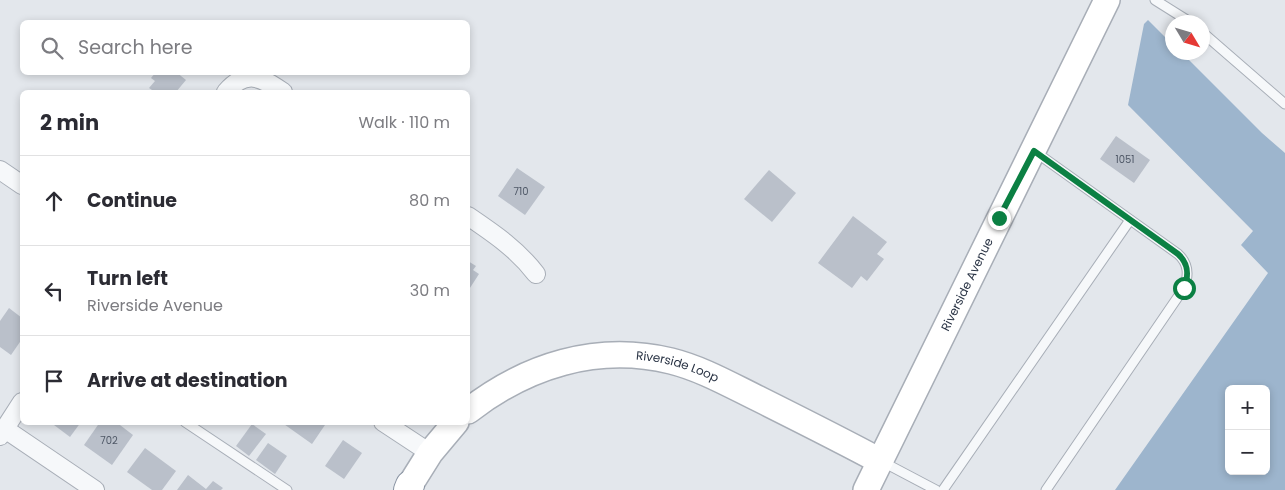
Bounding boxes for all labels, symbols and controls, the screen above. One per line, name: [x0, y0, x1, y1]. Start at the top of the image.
north arrow: [1165, 15, 1210, 60]
search box: [20, 20, 470, 75]
icon: search: [38, 34, 66, 62]
text: Search here: [78, 34, 192, 61]
text: 2 min: [40, 108, 99, 137]
text: Walk · 110 m: [358, 111, 450, 134]
house number: 1051: [1116, 152, 1134, 167]
house number: 710: [514, 184, 528, 199]
icon: ahead: [40, 187, 68, 215]
text: Continue: [87, 187, 177, 214]
text: 80 m: [409, 189, 450, 212]
route end: [988, 207, 1011, 230]
street label: Riverside Avenue: [936, 235, 997, 334]
text: Turn left: [87, 265, 168, 292]
icon: left: [40, 277, 68, 305]
route start: [1173, 277, 1196, 300]
text: 30 m: [410, 279, 450, 302]
text: Riverside Avenue: [87, 294, 223, 317]
street label: Riverside Loop: [635, 346, 722, 386]
icon: arrive: [40, 367, 68, 395]
text: Arrive at destination: [87, 367, 288, 394]
map controls: [1225, 385, 1270, 475]
button: +: [1225, 385, 1270, 430]
button: −: [1225, 430, 1270, 475]
house number: 702: [100, 433, 118, 448]

